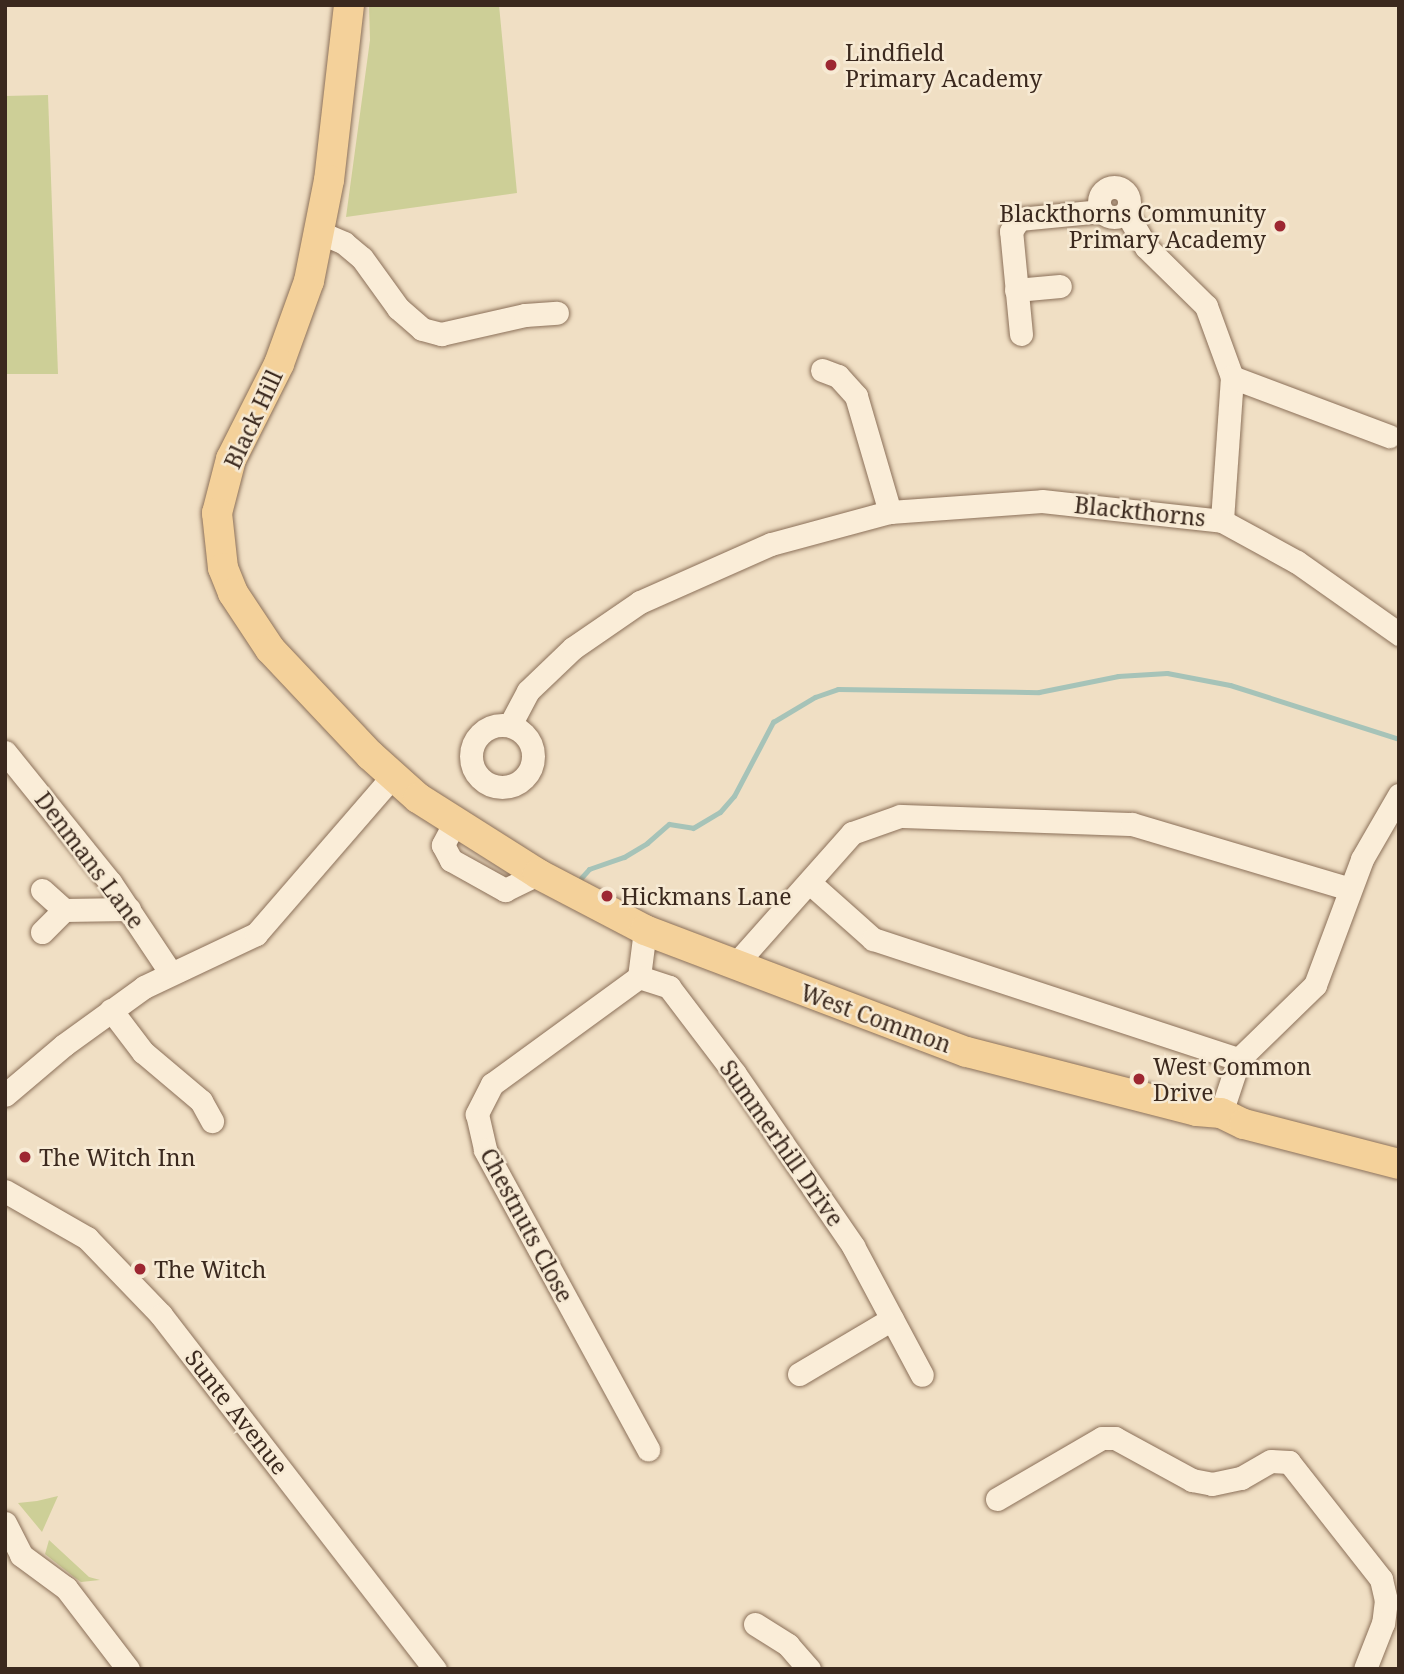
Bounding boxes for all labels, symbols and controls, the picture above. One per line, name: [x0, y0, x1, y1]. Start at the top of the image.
place label: Lindfield Primary Academy: [845, 38, 1042, 92]
marker: Lindfield Primary Academy: [823, 57, 839, 73]
place label: Blackthorns Community Primary Academy: [999, 199, 1266, 253]
marker: Blackthorns Community Primary Academy: [1272, 218, 1288, 234]
street label: Black Hill: [218, 365, 288, 473]
street label: Blackthorns: [1073, 490, 1207, 532]
street label: Denmans Lane: [30, 786, 150, 934]
place label: Hickmans Lane: [621, 882, 792, 910]
marker: Hickmans Lane: [599, 888, 615, 904]
street label: West Common: [797, 978, 955, 1058]
place label: West Common Drive: [1153, 1052, 1311, 1106]
street label: Summerhill Drive: [714, 1055, 850, 1231]
marker: West Common Drive: [1131, 1071, 1147, 1087]
place label: The Witch Inn: [39, 1143, 196, 1171]
street label: Chestnuts Close: [475, 1143, 579, 1307]
marker: The Witch Inn: [17, 1149, 33, 1165]
place label: The Witch: [154, 1255, 266, 1283]
marker: The Witch: [132, 1261, 148, 1277]
street label: Sunte Avenue: [180, 1344, 294, 1480]

